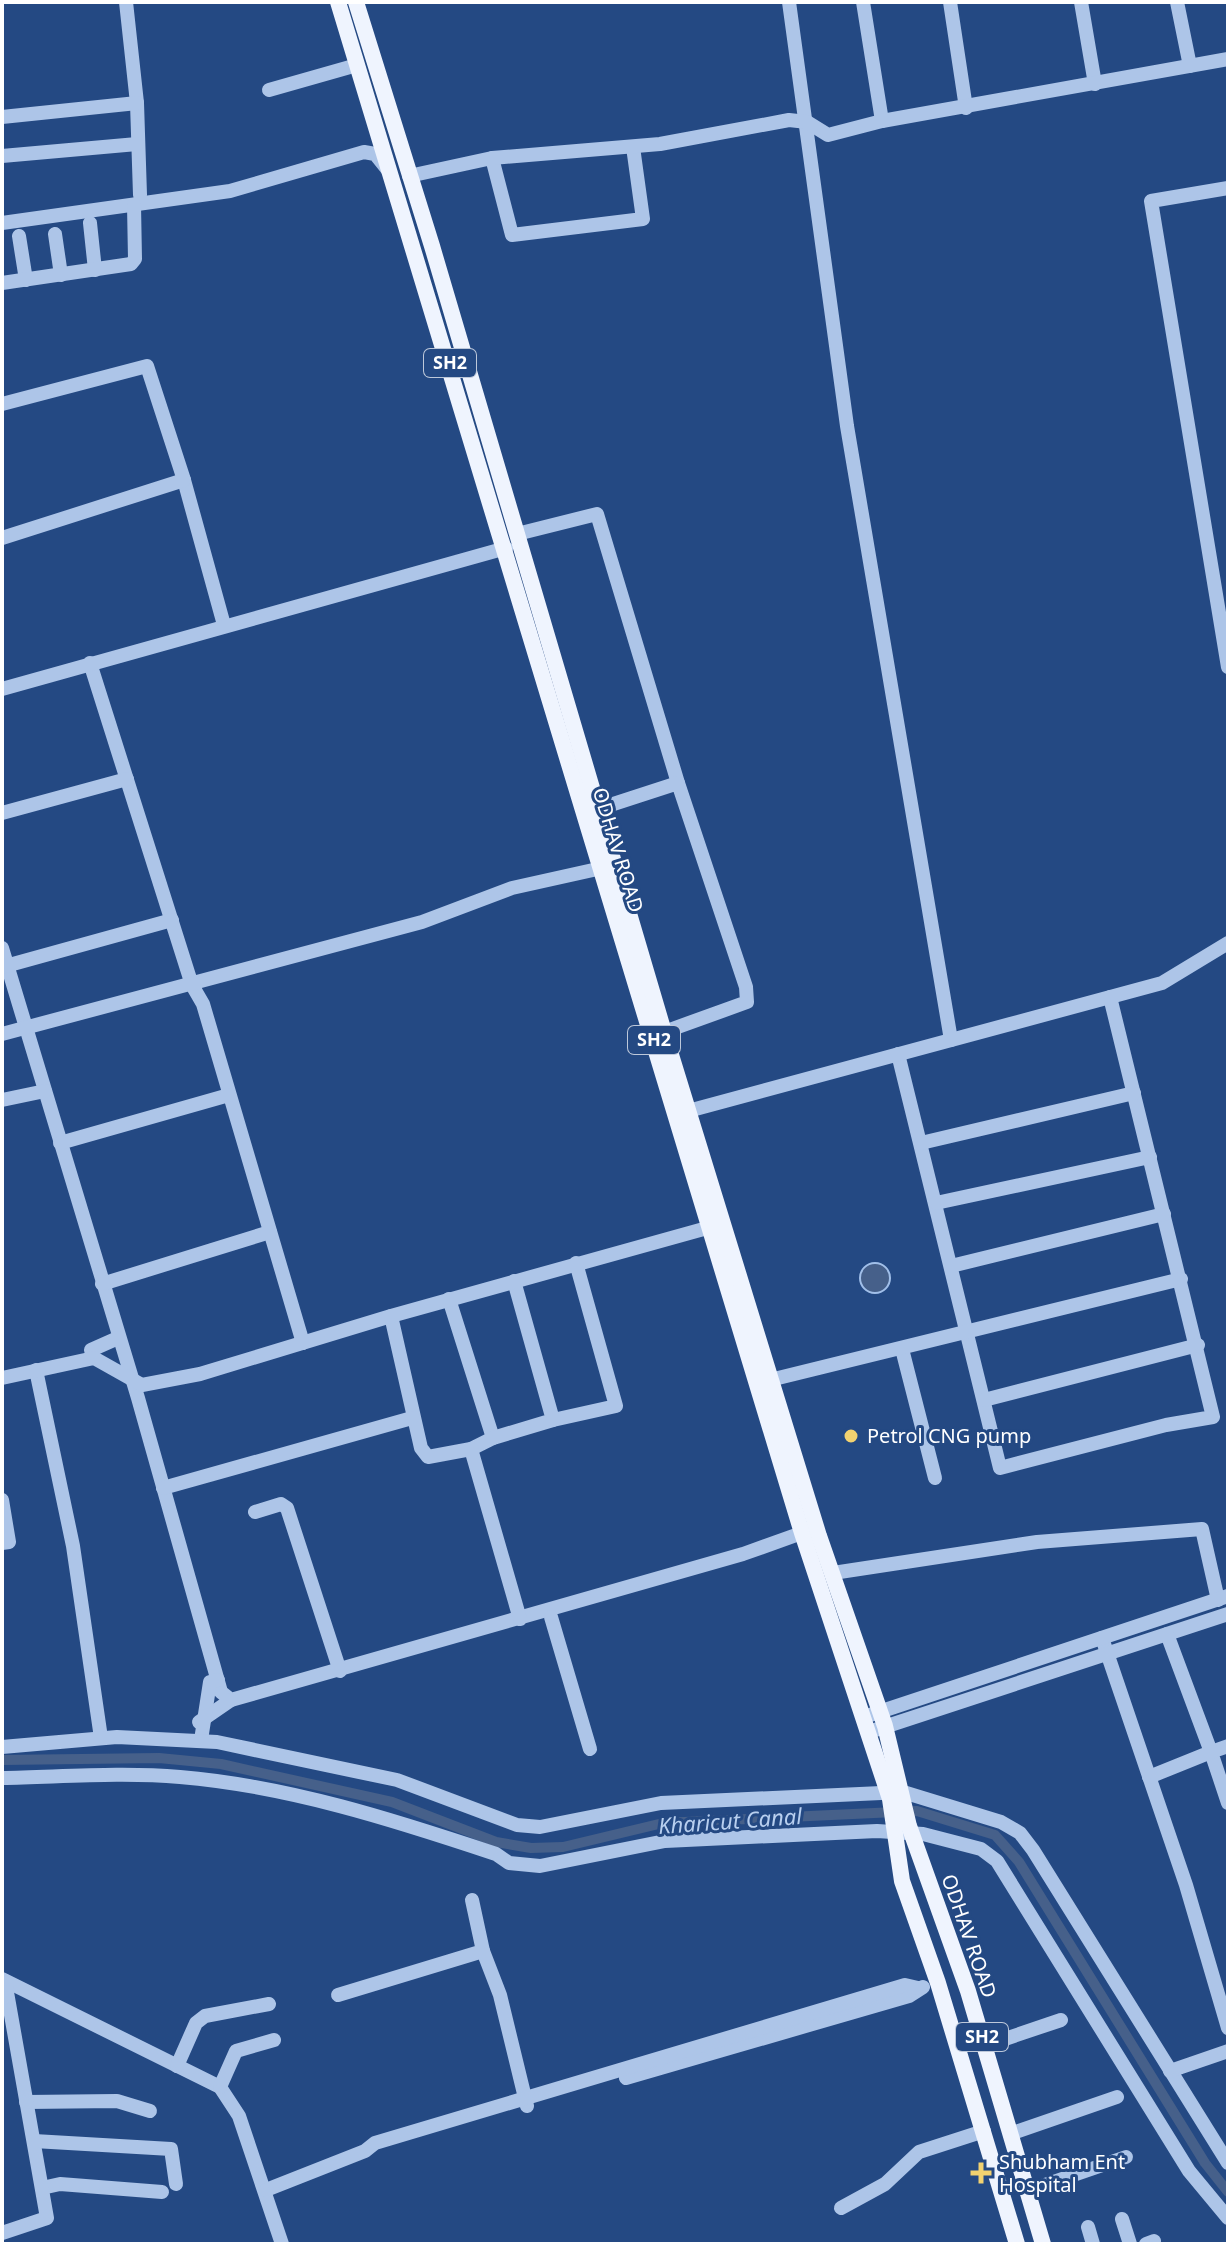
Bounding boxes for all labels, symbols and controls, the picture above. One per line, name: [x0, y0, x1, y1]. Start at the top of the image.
road number: SH2: [424, 349, 476, 377]
street label: ODHAV ROAD: [587, 784, 650, 916]
road number: SH2: [628, 1026, 680, 1054]
place label: Petrol CNG pump: [867, 1422, 1031, 1449]
marker: Petrol CNG pump: [842, 1427, 860, 1445]
water label: Kharicut Canal: [657, 1800, 804, 1840]
street label: ODHAV ROAD: [936, 1870, 1003, 2001]
road number: SH2: [956, 2023, 1008, 2051]
place label: Shubham Ent Hospital: [999, 2148, 1125, 2198]
marker: Shubham Ent Hospital: [970, 2162, 992, 2184]

